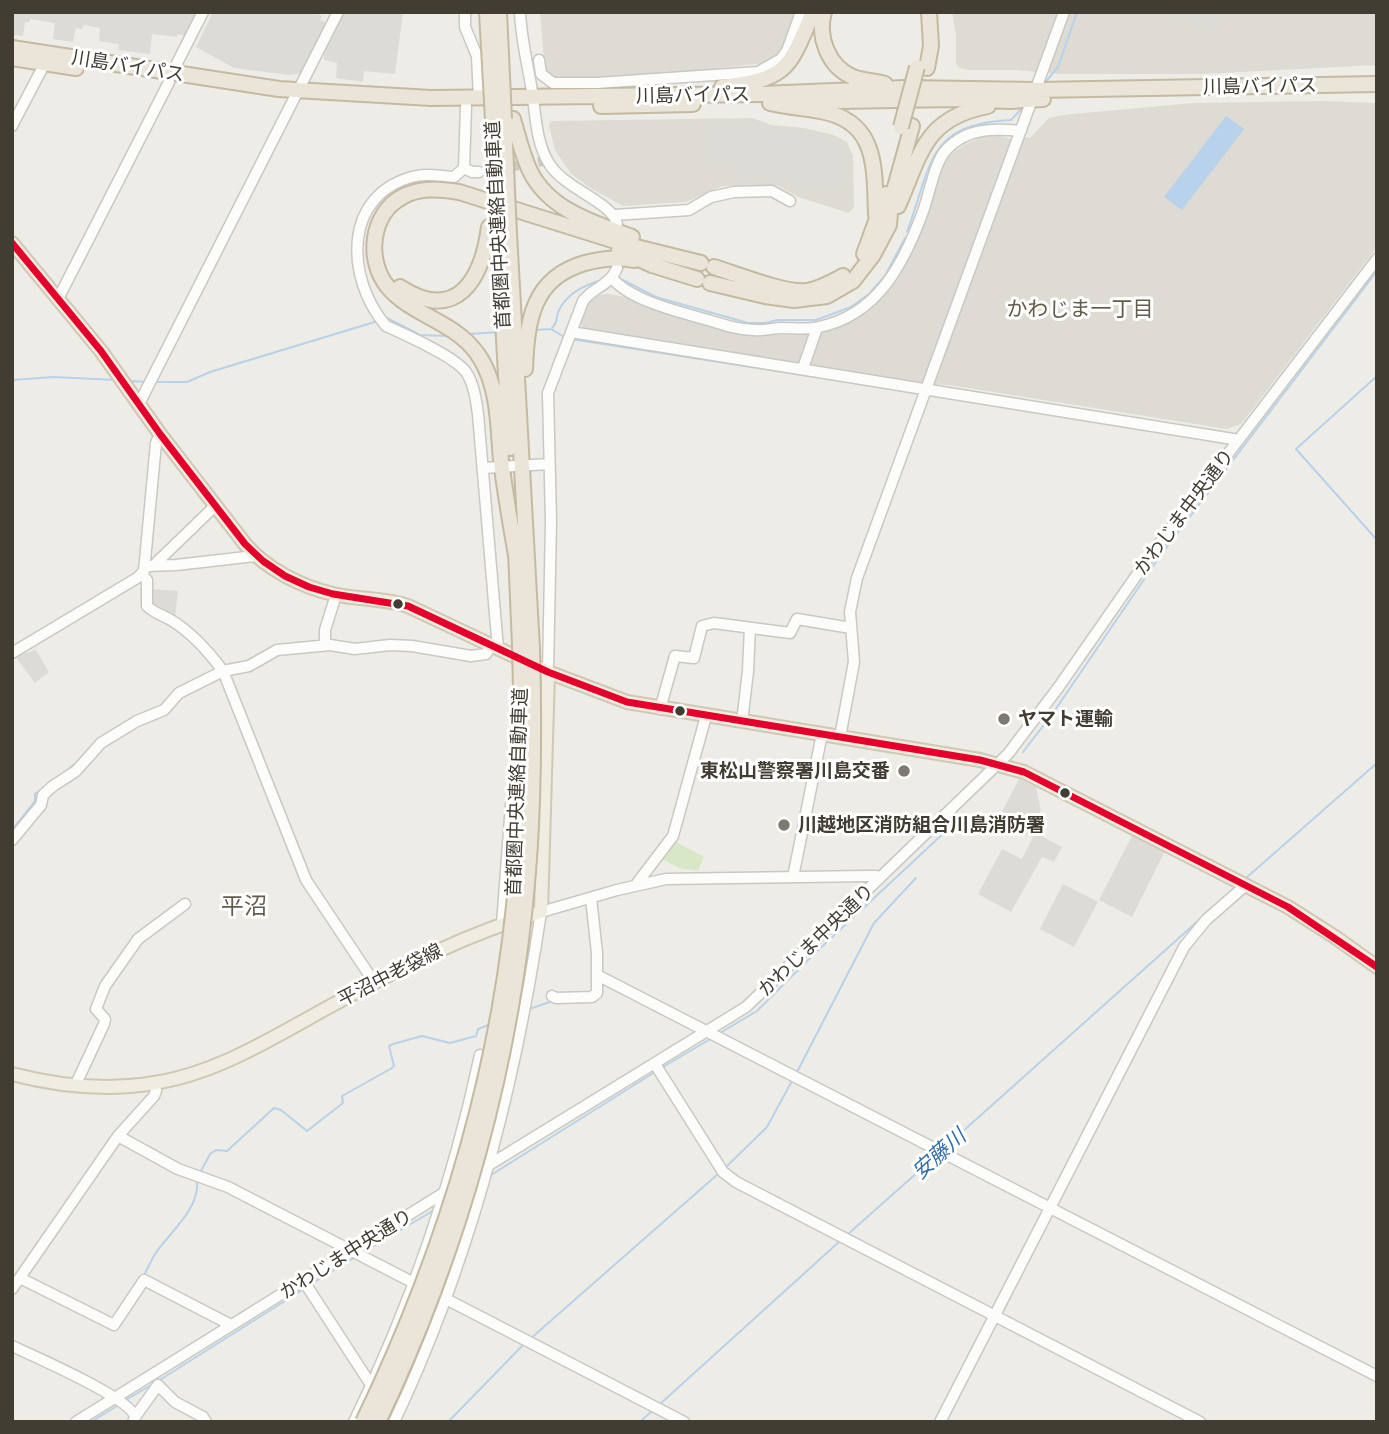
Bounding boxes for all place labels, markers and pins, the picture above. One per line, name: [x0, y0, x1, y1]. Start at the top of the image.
unlabelled marker: [391, 597, 405, 611]
unlabelled marker: [673, 704, 687, 718]
place label: ヤマト運輸: [1018, 708, 1113, 730]
marker: ヤマト運輸: [996, 711, 1012, 727]
place label: 東松山警察署川島交番: [700, 760, 890, 782]
marker: 東松山警察署川島交番: [896, 763, 912, 779]
unlabelled marker: [1058, 786, 1072, 800]
place label: 川越地区消防組合川島消防署: [798, 814, 1045, 836]
marker: 川越地区消防組合川島消防署: [776, 817, 792, 833]

